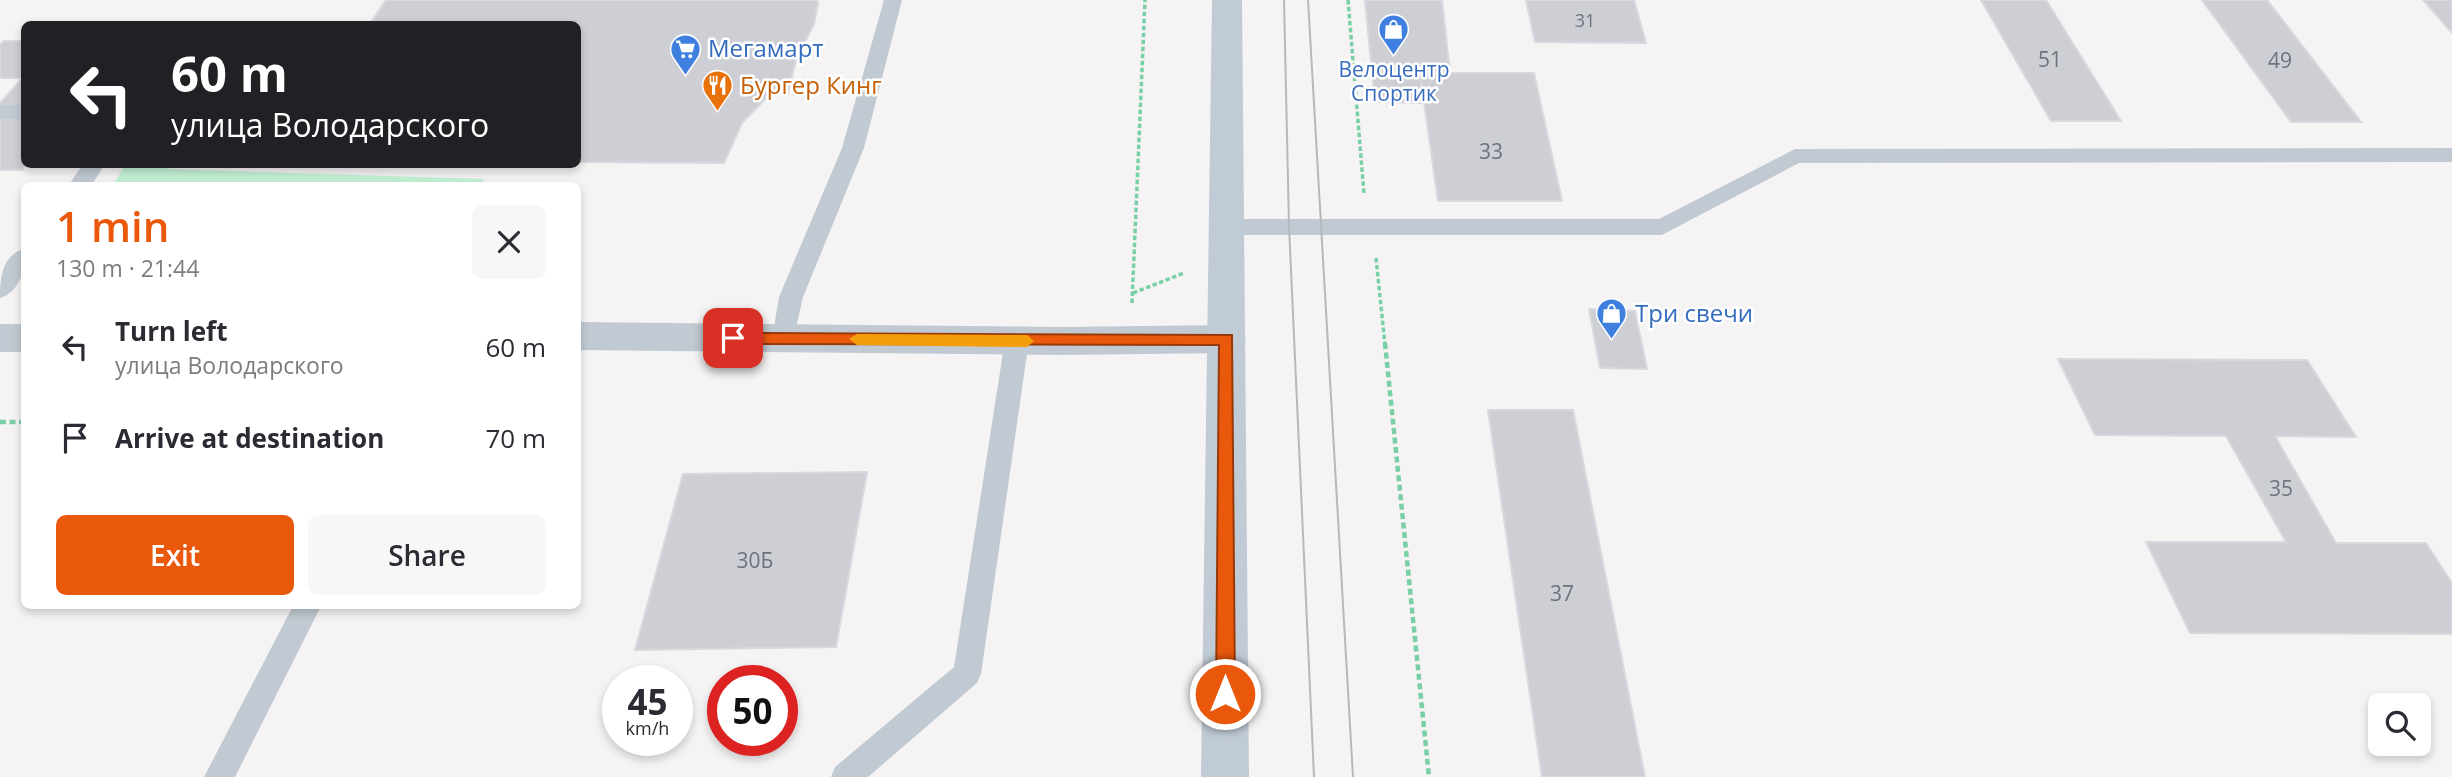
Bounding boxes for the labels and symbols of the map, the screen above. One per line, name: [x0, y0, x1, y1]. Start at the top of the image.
house number: 31: [1575, 8, 1595, 32]
shop icon: Велоцентр Спортик: [1377, 13, 1411, 57]
place label: Мегамарт: [708, 31, 824, 64]
supermarket icon: Мегамарт: [668, 32, 702, 76]
house number: 51: [2038, 45, 2062, 73]
house number: 49: [2268, 46, 2292, 74]
place label: Велоцентр Спортик: [1339, 55, 1449, 107]
place label: Бургер Кинг: [740, 68, 882, 101]
restaurant icon: Бургер Кинг: [700, 69, 734, 113]
house number: 33: [1479, 137, 1503, 165]
place label: Три свечи: [1635, 296, 1753, 329]
shop icon: Три свечи: [1595, 297, 1629, 341]
pin: [703, 308, 763, 368]
house number: 35: [2269, 474, 2293, 502]
house number: 30Б: [737, 546, 773, 574]
house number: 37: [1550, 579, 1574, 607]
position arrow: [1188, 657, 1262, 731]
speed limit sign: 50: [707, 665, 798, 756]

